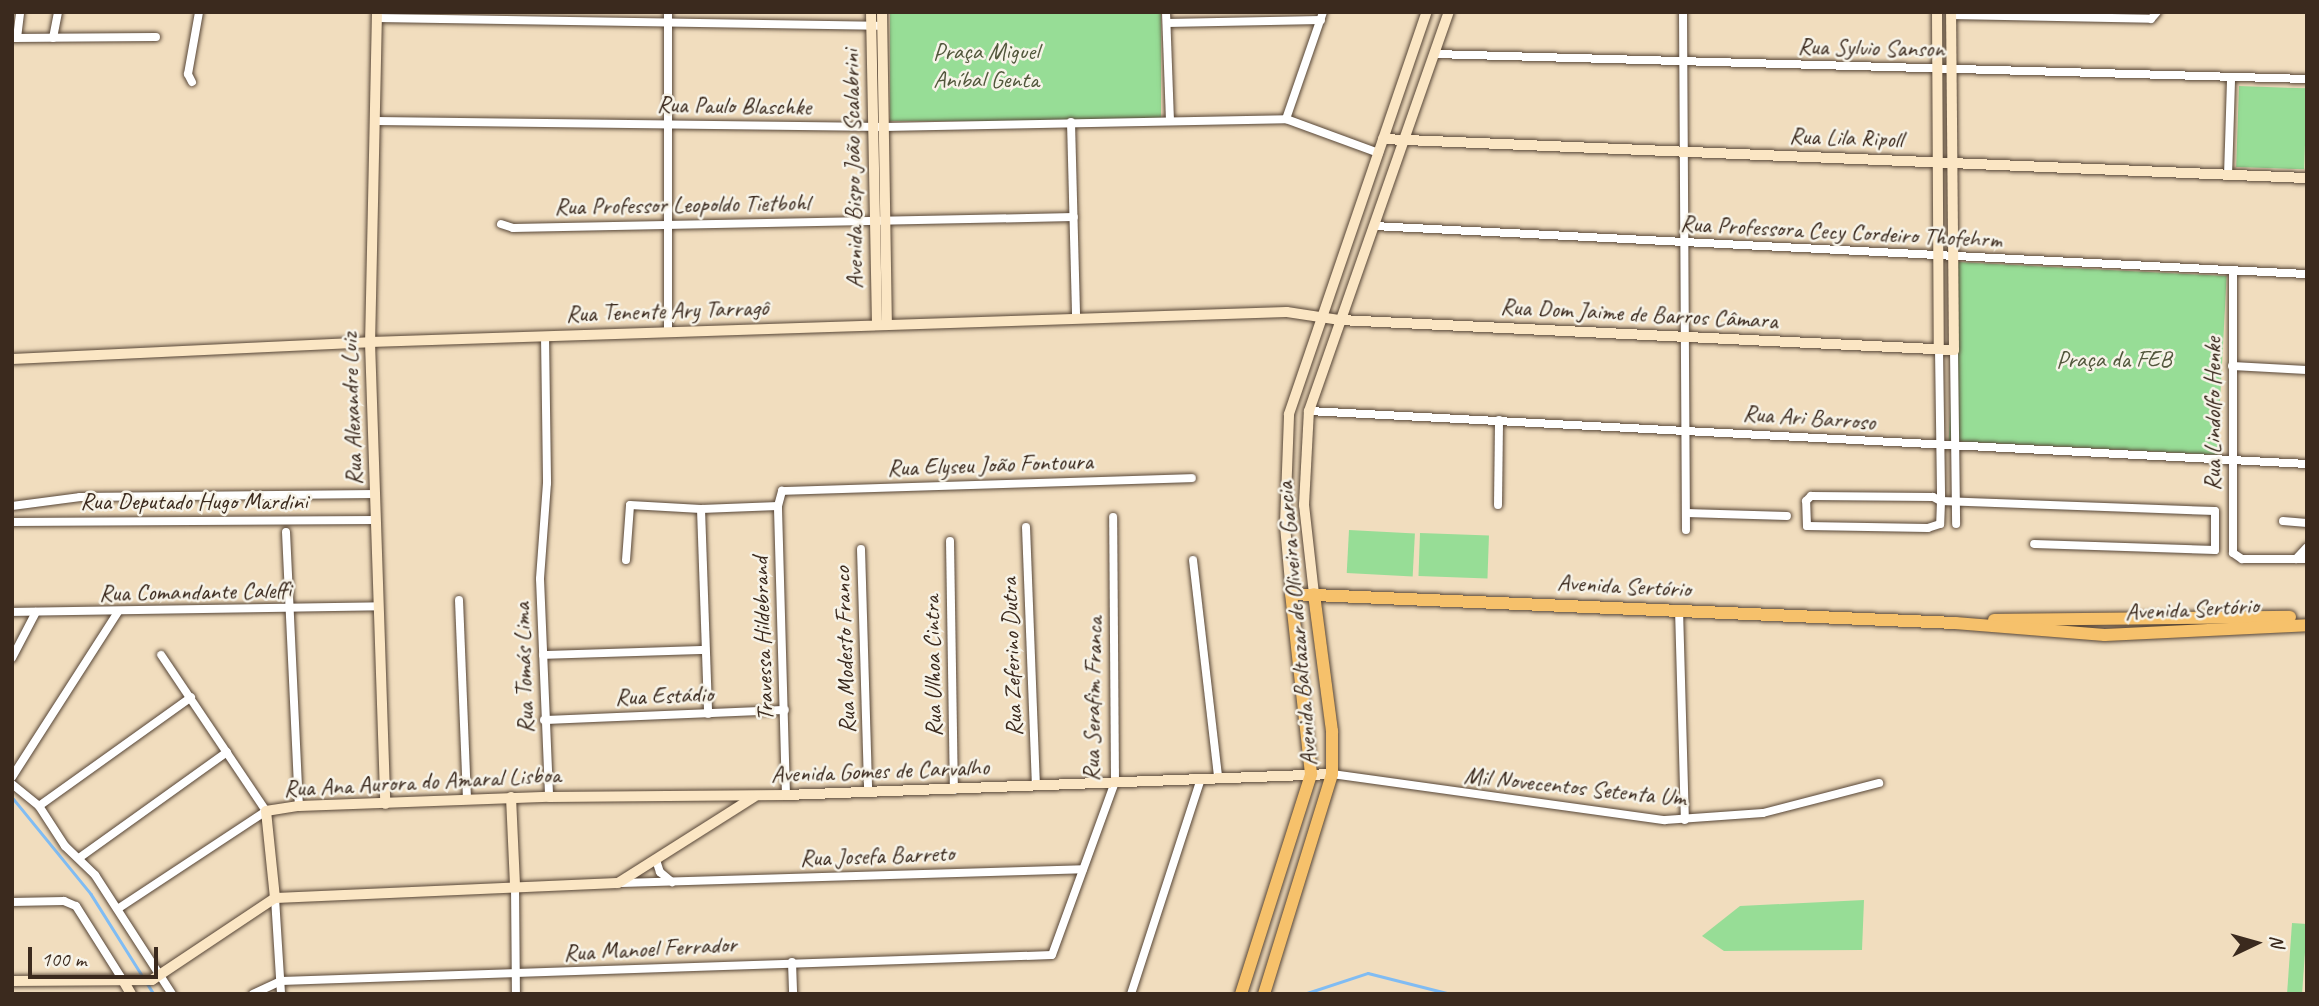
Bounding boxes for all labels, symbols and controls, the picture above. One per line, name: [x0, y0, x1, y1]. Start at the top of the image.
street label: Rua Sylvio Sanson: [1797, 32, 1945, 64]
park label: Praça Miguel Aníbal Genta: [933, 38, 1039, 94]
street label: Avenida Bispo João Scalabrini: [837, 49, 869, 289]
street label: Rua Paulo Blaschke: [656, 90, 812, 122]
street label: Rua Lila Ripoll: [1789, 122, 1903, 154]
street label: Rua Professor Leopoldo Tietbohl: [554, 188, 810, 222]
street label: Rua Professora Cecy Cordeiro Thofehrm: [1678, 209, 2004, 255]
street label: Rua Dom Jaime de Barros Câmara: [1500, 292, 1778, 336]
street label: Rua Tenente Ary Tarragô: [566, 293, 768, 329]
street label: Rua Alexandre Luiz: [335, 333, 369, 485]
street label: Rua Lindolfo Henke: [2199, 337, 2227, 491]
park label: Praça da FEB: [2056, 346, 2172, 374]
street label: Rua Ari Barroso: [1742, 399, 1876, 437]
street label: Rua Elyseu João Fontoura: [886, 447, 1094, 483]
street label: Avenida Baltazar de Oliveira Garcia: [1270, 480, 1324, 768]
street label: Rua Deputado Hugo Mardini: [80, 488, 308, 516]
street label: Travessa Hildebrand: [746, 556, 780, 722]
street label: Rua Modesto Franco: [828, 566, 862, 734]
street label: Avenida Sertório: [1556, 568, 1692, 604]
street label: Rua Comandante Caleffi: [99, 576, 291, 608]
street label: Rua Zeferino Dutra: [995, 578, 1029, 736]
street label: Avenida Sertório: [2124, 591, 2260, 627]
street label: Rua Ulhoa Cintra: [917, 596, 949, 736]
street label: Rua Tomás Lima: [507, 603, 541, 733]
street label: Rua Serafim Franca: [1077, 617, 1109, 781]
street label: Rua Estádio: [614, 680, 714, 712]
street label: Avenida Gomes de Carvalho: [770, 753, 990, 789]
street label: Rua Ana Aurora do Amaral Lisboa: [283, 760, 561, 804]
street label: Mil Novecentos Setenta Um: [1463, 761, 1687, 813]
street label: Rua Josefa Barreto: [799, 839, 955, 873]
north arrow: [2221, 908, 2291, 978]
street label: Rua Manoel Ferrador: [563, 930, 737, 968]
scale bar: [32, 932, 161, 976]
text: N: [2264, 934, 2289, 948]
text: 100 m: [41, 946, 86, 972]

